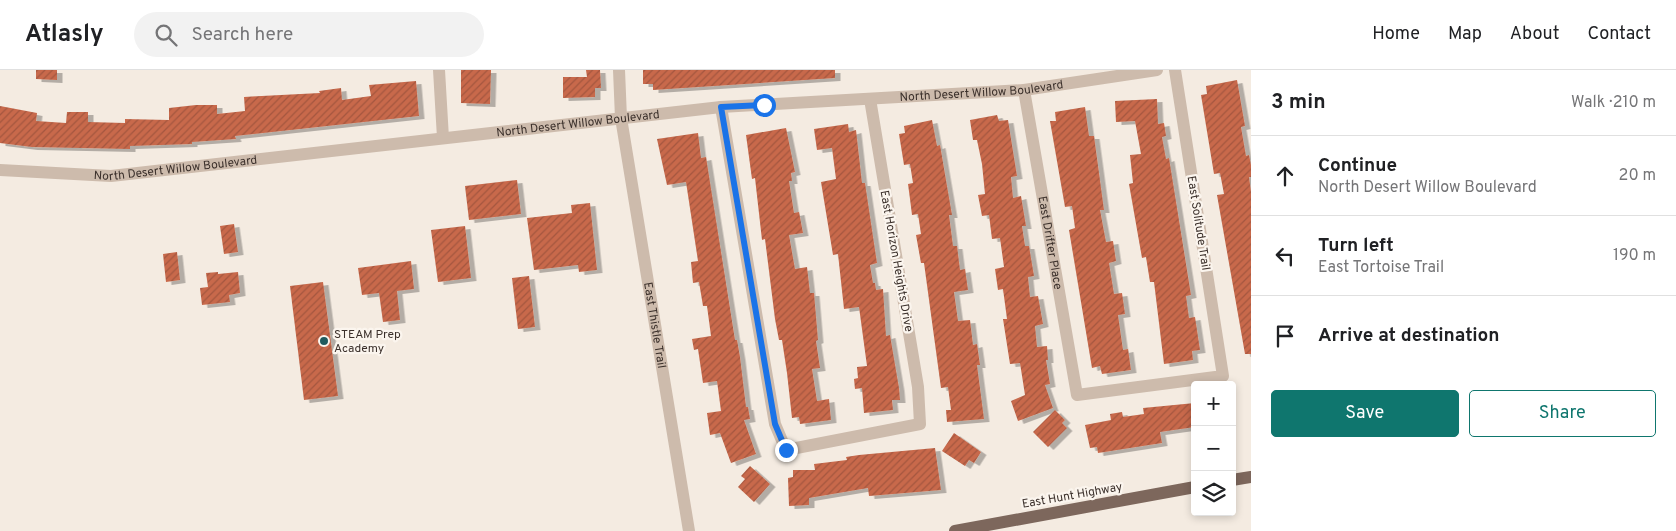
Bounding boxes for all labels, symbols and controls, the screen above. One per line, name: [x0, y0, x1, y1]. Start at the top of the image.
search box: [134, 12, 484, 57]
text: Atlasly: [25, 20, 104, 50]
icon: search: [152, 21, 180, 49]
text: Search here: [192, 23, 293, 47]
text: Home: [1372, 23, 1420, 46]
text: Map: [1448, 23, 1482, 46]
text: About: [1510, 23, 1559, 46]
text: Contact: [1587, 23, 1651, 46]
street label: North Desert Willow Boulevard: [899, 77, 1064, 106]
text: 3 min: [1271, 89, 1326, 116]
text: Walk · 210 m: [1571, 93, 1656, 113]
route start: [753, 94, 776, 117]
street label: North Desert Willow Boulevard: [495, 107, 660, 141]
street label: North Desert Willow Boulevard: [93, 153, 258, 185]
text: Continue: [1318, 154, 1397, 178]
icon: ahead: [1271, 162, 1299, 190]
text: 20 m: [1619, 166, 1656, 186]
street label: East Solitude Trail: [1183, 175, 1213, 272]
text: North Desert Willow Boulevard: [1318, 178, 1537, 198]
street label: East Horizon Heights Drive: [876, 189, 916, 333]
street label: East Drifter Place: [1034, 195, 1066, 291]
text: Turn left: [1318, 234, 1394, 258]
icon: left: [1271, 242, 1299, 270]
text: 190 m: [1613, 246, 1656, 266]
text: East Tortoise Trail: [1318, 258, 1444, 278]
street label: East Thistle Trail: [639, 281, 669, 370]
icon: arrive: [1271, 322, 1299, 350]
text: Arrive at destination: [1318, 324, 1499, 348]
place label: STEAM Prep Academy: [334, 327, 401, 357]
marker: STEAM Prep Academy: [318, 335, 330, 347]
map controls: [1191, 381, 1236, 516]
button: +: [1191, 381, 1236, 426]
button: Save: [1271, 390, 1459, 437]
button: Share: [1469, 390, 1656, 437]
button: −: [1191, 426, 1236, 471]
route end: [775, 439, 798, 462]
button: layers: [1191, 471, 1236, 516]
street label: East Hunt Highway: [1021, 479, 1124, 513]

